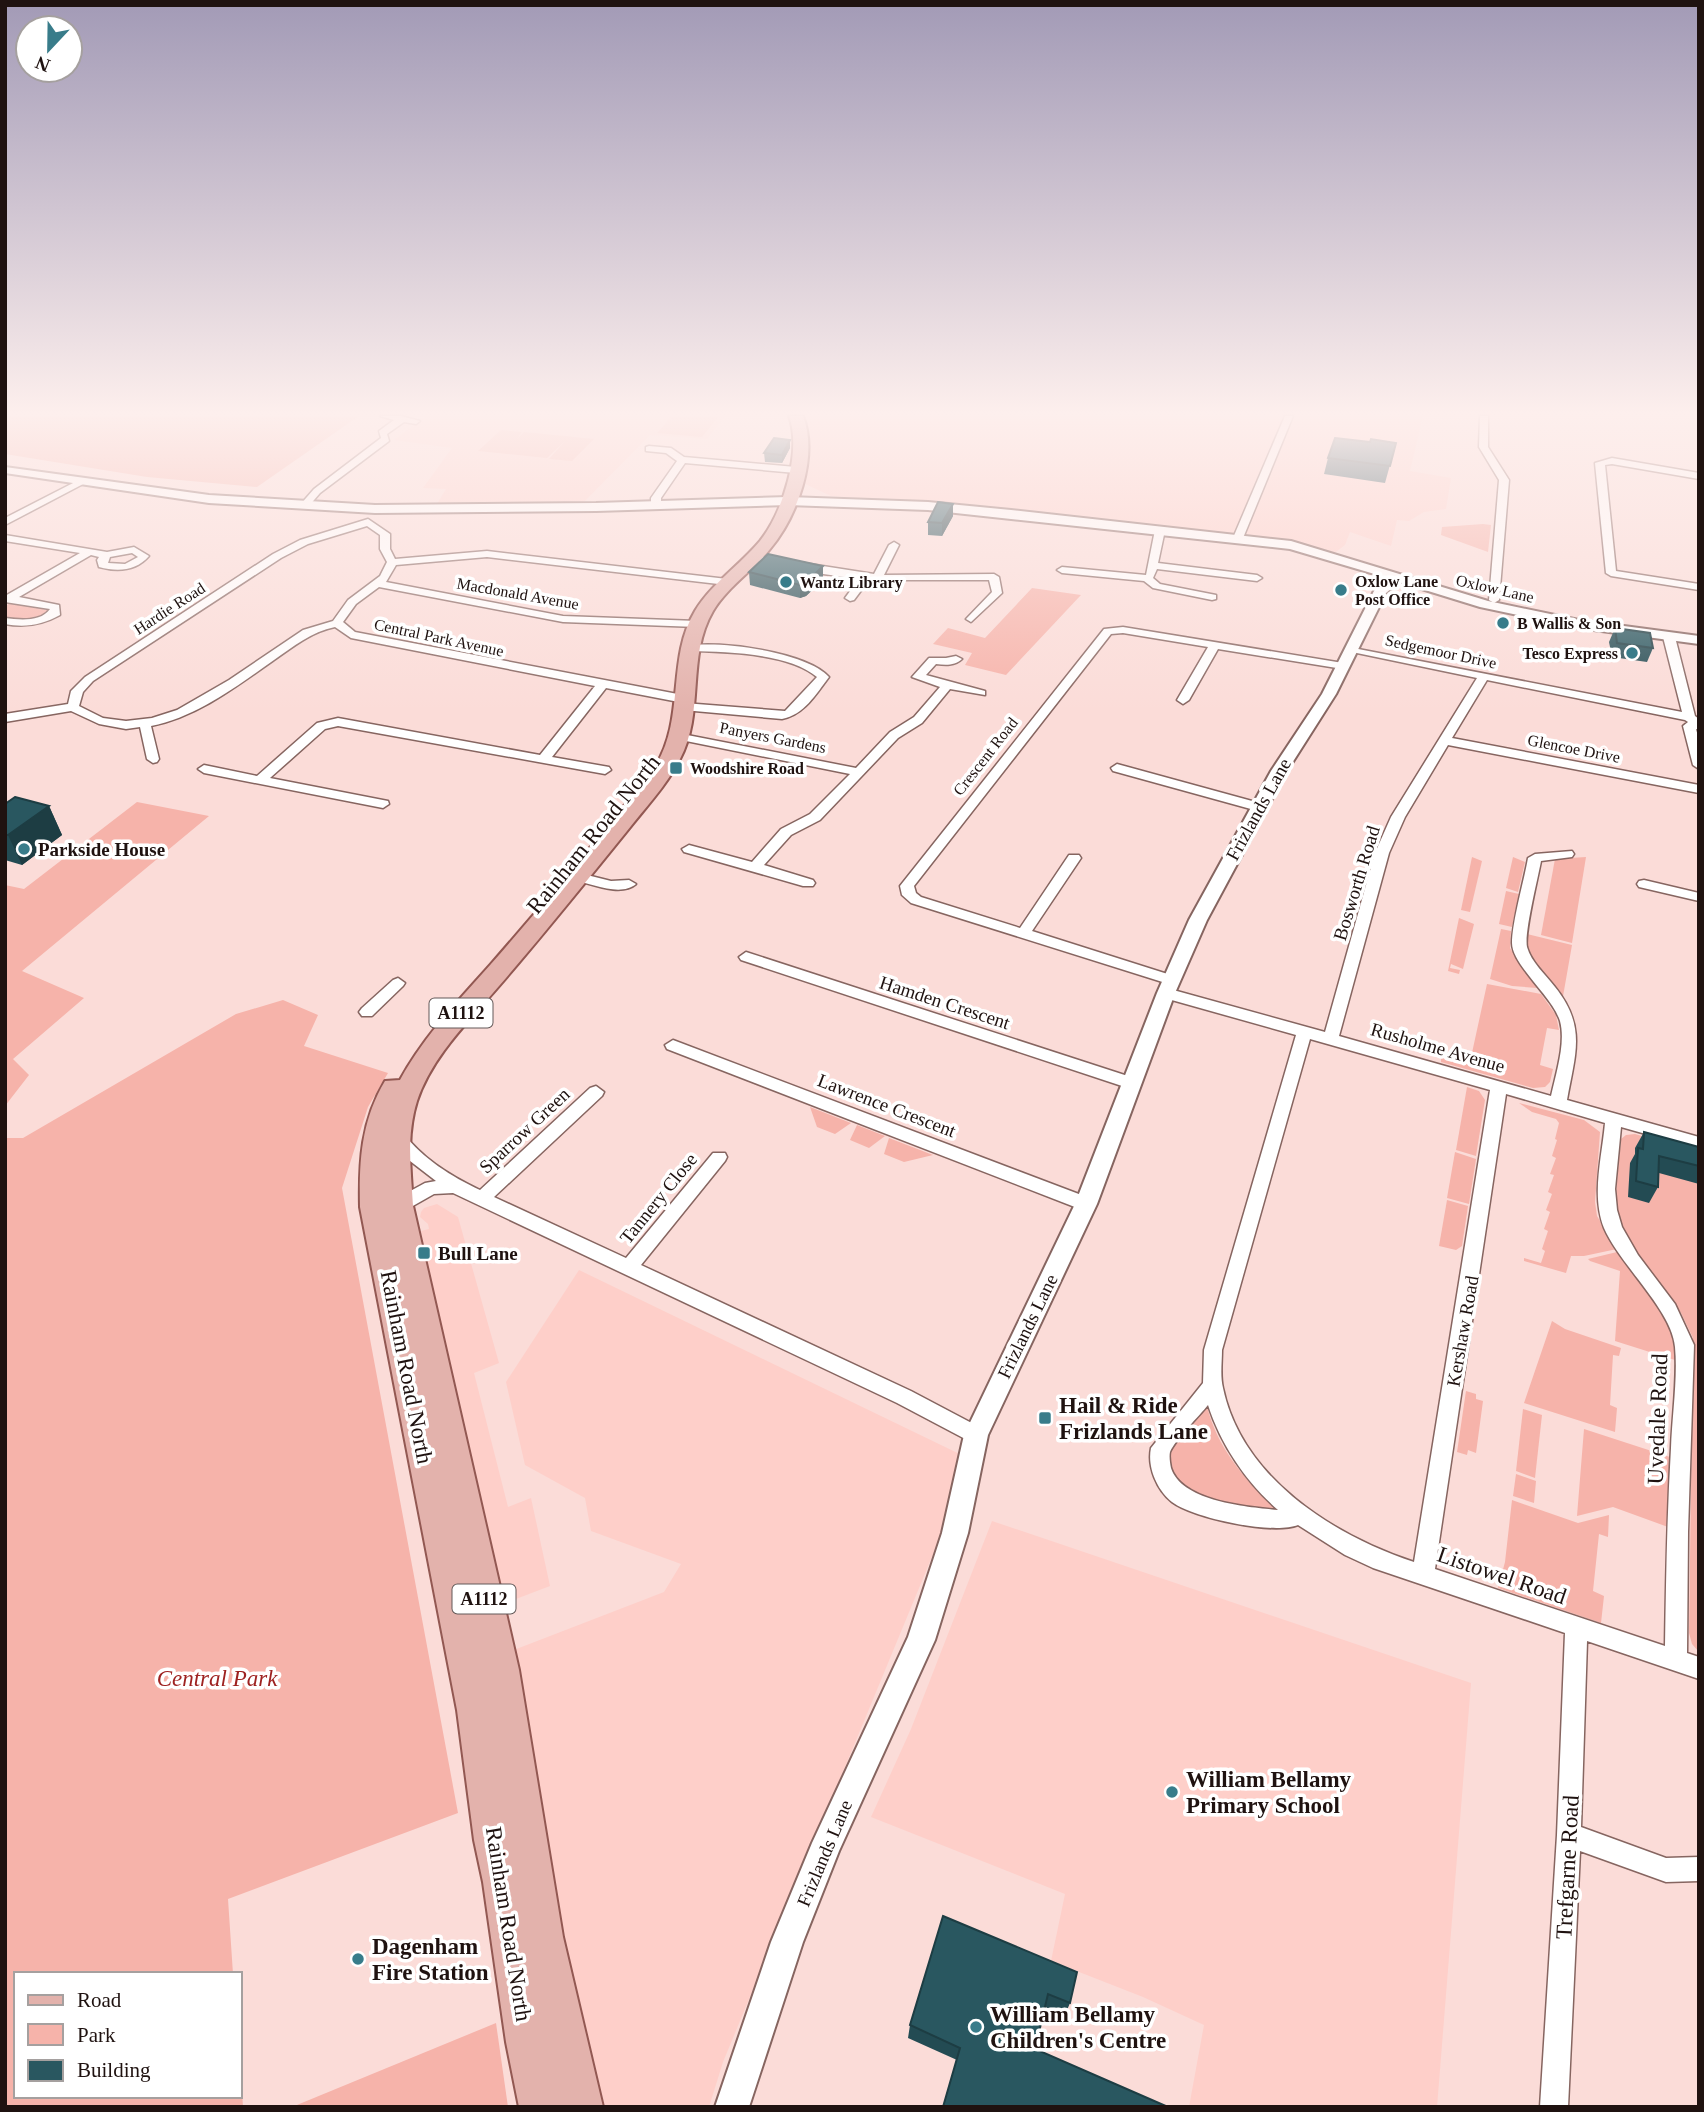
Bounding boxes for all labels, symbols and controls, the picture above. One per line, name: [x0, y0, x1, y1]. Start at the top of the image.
north arrow: [14, 14, 84, 84]
text: N: [32, 52, 53, 77]
street label: Oxlow Lane: [1454, 571, 1536, 606]
place label: Oxlow Lane Post Office: [1355, 573, 1438, 608]
street label: Macdonald Avenue: [456, 574, 580, 613]
marker: Wantz Library: [778, 574, 794, 590]
place label: Wantz Library: [800, 574, 903, 592]
street label: Hardie Road: [131, 579, 208, 638]
marker: Oxlow Lane Post Office: [1333, 582, 1349, 598]
street label: Central Park Avenue: [373, 615, 505, 660]
marker: B Wallis & Son: [1495, 615, 1511, 631]
place label: B Wallis & Son: [1517, 615, 1621, 632]
street label: Sedgemoor Drive: [1384, 631, 1498, 673]
place label: Tesco Express: [1522, 645, 1618, 663]
marker: Tesco Express: [1624, 645, 1640, 661]
street label: Crescent Road: [950, 714, 1021, 798]
street label: Panyers Gardens: [718, 719, 828, 757]
street label: Glencoe Drive: [1526, 731, 1622, 766]
street label: Rainham Road North: [522, 750, 665, 919]
street label: Frizlands Lane: [1222, 755, 1295, 864]
marker: Woodshire Road: [668, 760, 684, 776]
place label: Woodshire Road: [690, 760, 804, 777]
street label: Bosworth Road: [1329, 823, 1384, 943]
place label: Parkside House: [38, 839, 165, 860]
marker: Parkside House: [16, 841, 32, 857]
street label: Hamden Crescent: [877, 972, 1013, 1034]
road number: A1112: [430, 998, 492, 1028]
street label: Rusholme Avenue: [1368, 1018, 1507, 1077]
street label: Lawrence Crescent: [815, 1069, 959, 1142]
street label: Sparrow Green: [475, 1083, 574, 1177]
street label: Tannery Close: [616, 1149, 701, 1248]
place label: Bull Lane: [438, 1243, 518, 1264]
marker: Bull Lane: [416, 1245, 432, 1261]
street label: Rainham Road North: [375, 1268, 438, 1467]
street label: Frizlands Lane: [993, 1271, 1062, 1382]
street label: Kershaw Road: [1442, 1273, 1483, 1388]
street label: Uvedale Road: [1643, 1353, 1672, 1485]
place label: Hail & Ride Frizlands Lane: [1059, 1393, 1208, 1444]
marker: Hail & Ride Frizlands Lane: [1037, 1410, 1053, 1426]
street label: Listowel Road: [1434, 1542, 1570, 1609]
road number: A1112: [452, 1584, 516, 1614]
park label: Central Park: [157, 1666, 278, 1691]
place label: William Bellamy Primary School: [1186, 1767, 1352, 1818]
marker: William Bellamy Primary School: [1164, 1784, 1180, 1800]
street label: Trefgarne Road: [1551, 1794, 1584, 1940]
street label: Frizlands Lane: [793, 1797, 856, 1910]
street label: Rainham Road North: [481, 1825, 536, 2024]
place label: Dagenham Fire Station: [372, 1934, 489, 1985]
marker: Dagenham Fire Station: [350, 1951, 366, 1967]
legend: [14, 1972, 242, 2098]
text: Road: [77, 1988, 122, 2012]
place label: William Bellamy Children's Centre: [990, 2002, 1166, 2053]
marker: William Bellamy Children's Centre: [968, 2019, 984, 2035]
text: Park: [77, 2023, 116, 2047]
text: Building: [77, 2058, 151, 2082]

